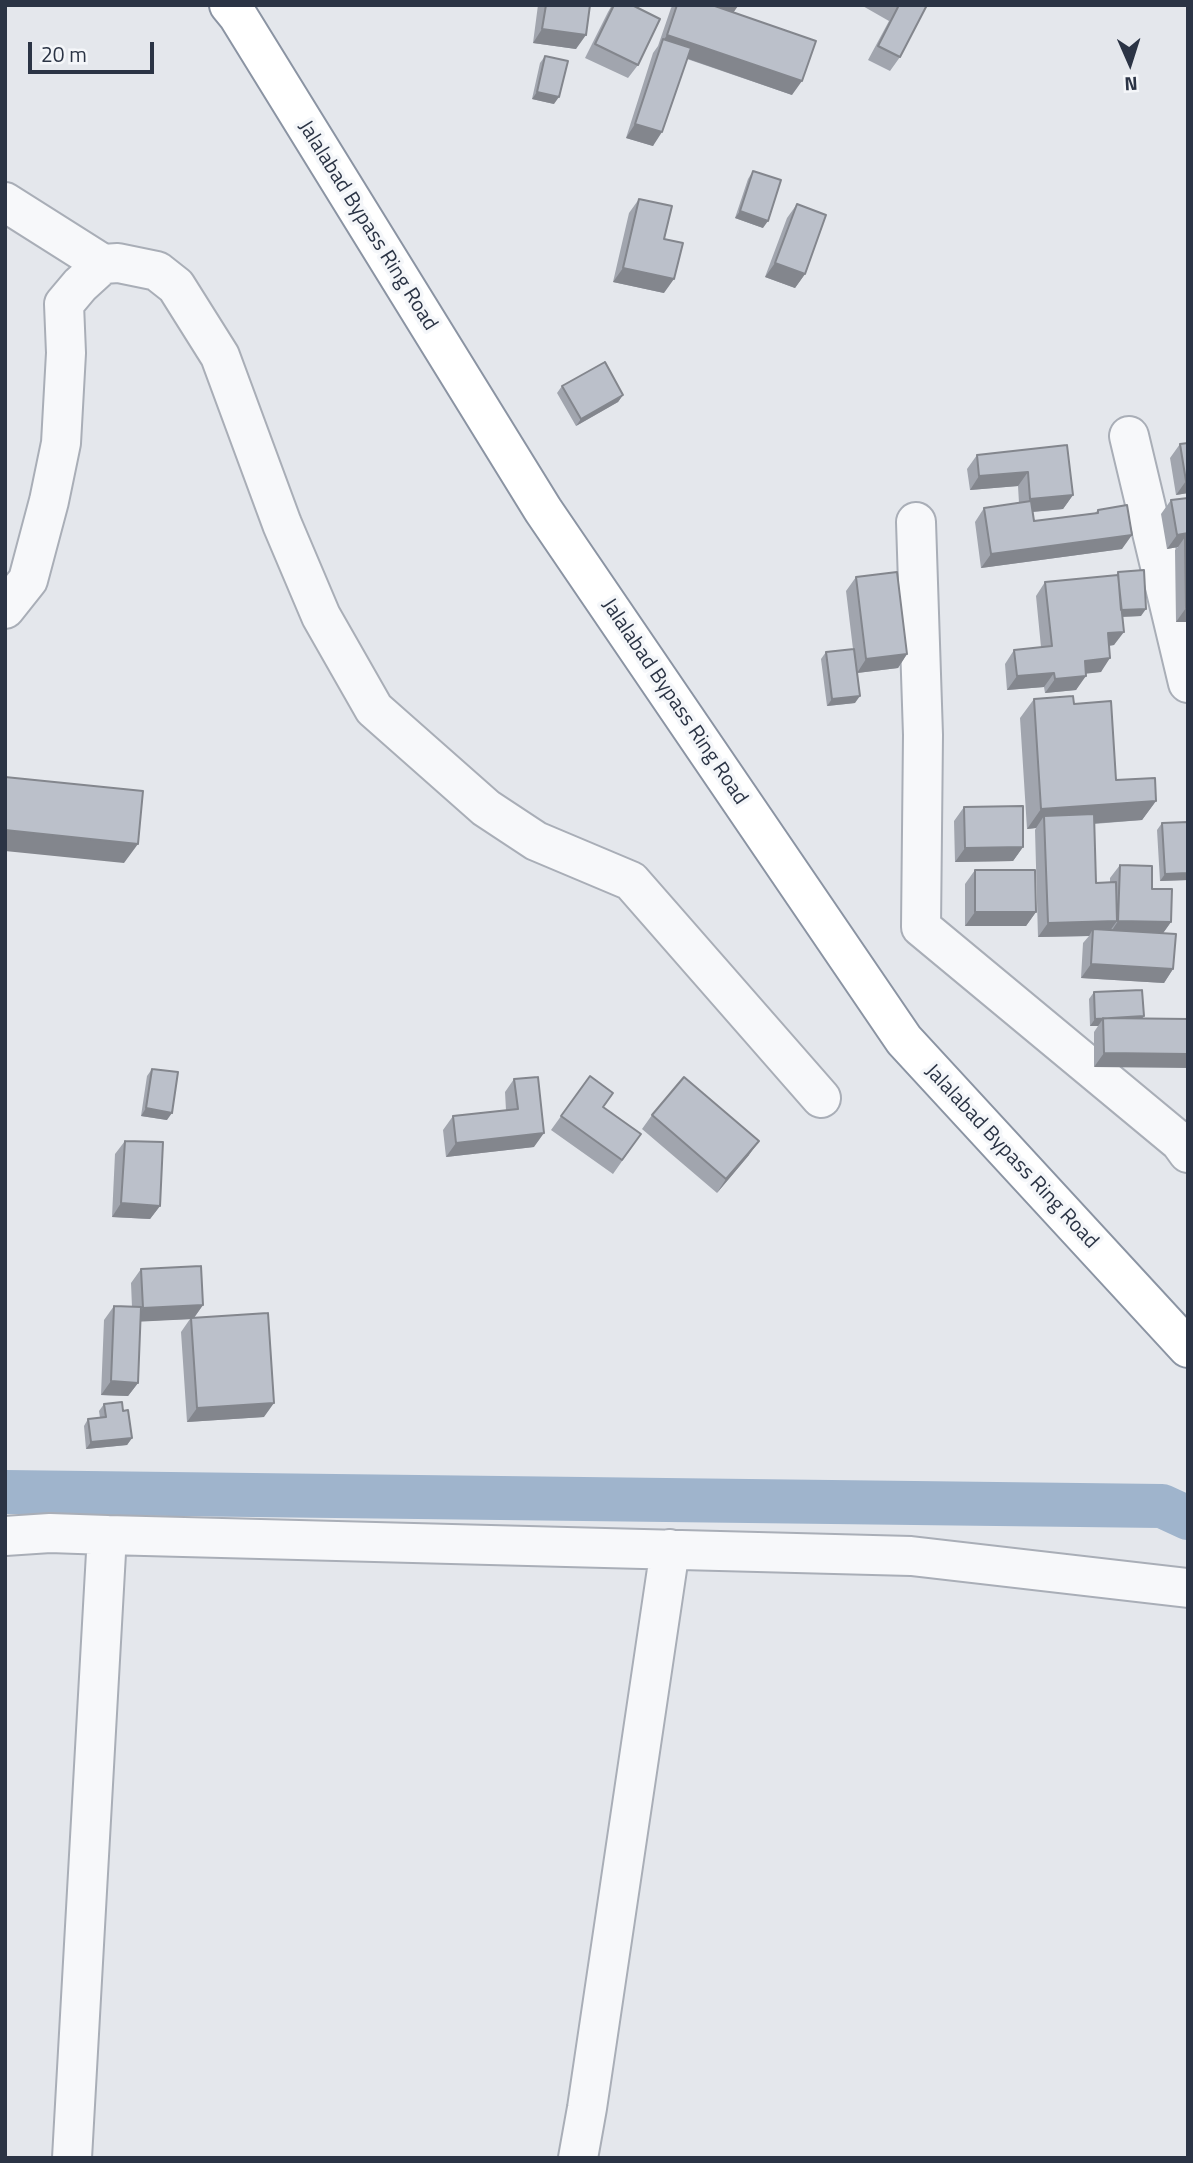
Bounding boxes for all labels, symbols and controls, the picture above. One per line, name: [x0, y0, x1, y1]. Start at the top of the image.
scale bar: [32, 28, 158, 72]
north arrow: [1095, 28, 1165, 98]
text: 20 m: [41, 38, 87, 70]
text: N: [1124, 70, 1138, 99]
street label: Jalalabad Bypass Ring Road: [292, 116, 442, 336]
street label: Jalalabad Bypass Ring Road: [596, 594, 752, 810]
street label: Jalalabad Bypass Ring Road: [919, 1060, 1103, 1254]

